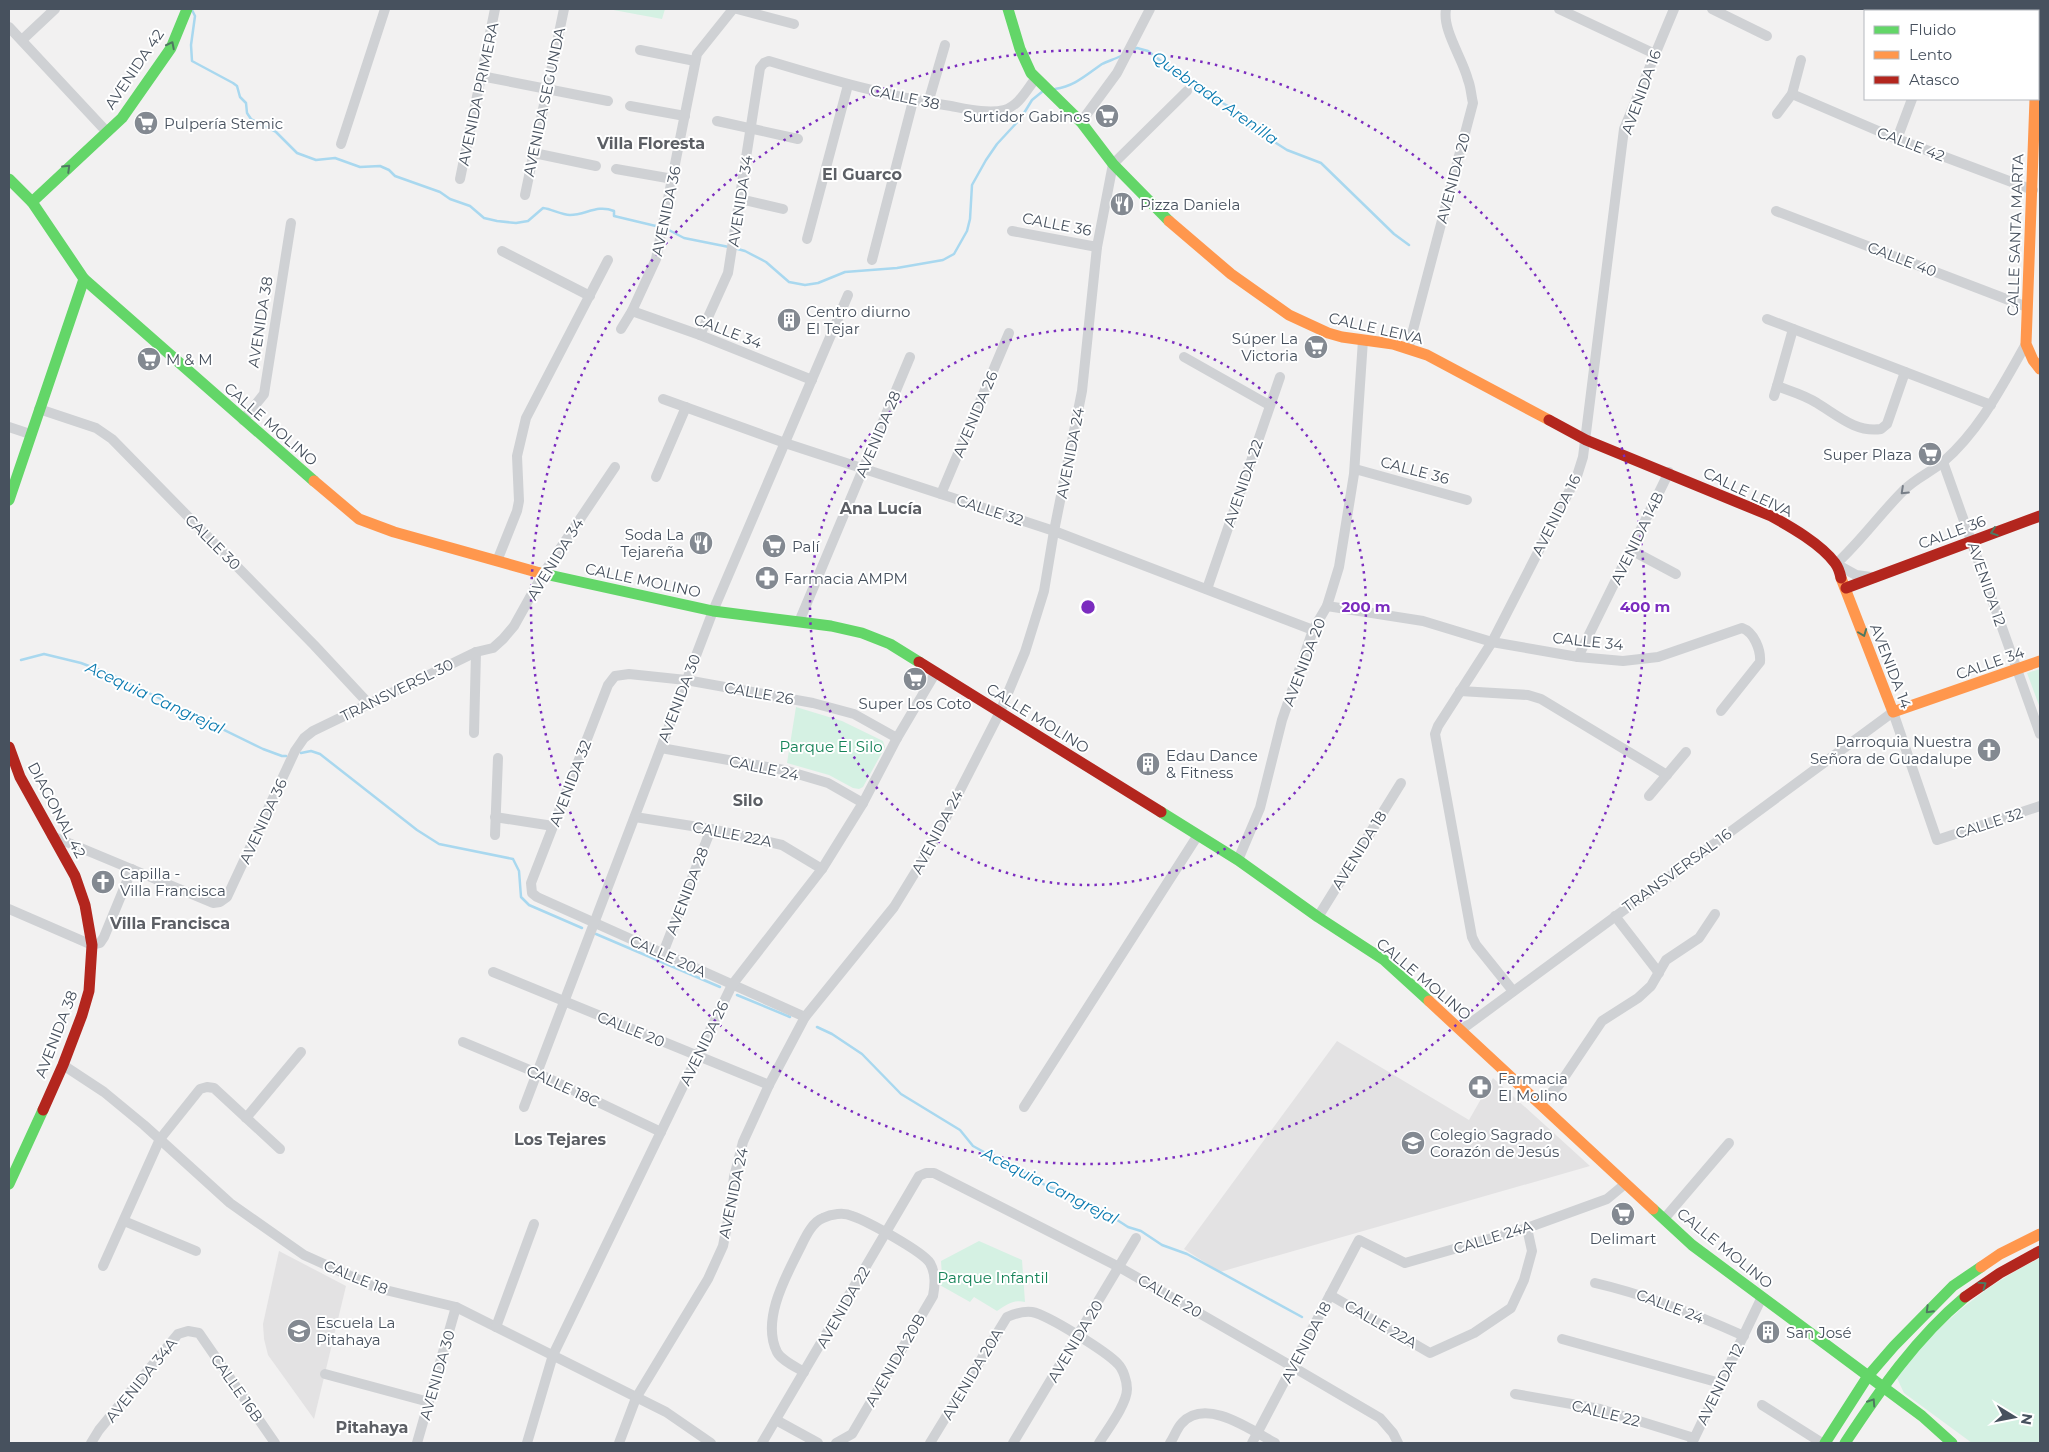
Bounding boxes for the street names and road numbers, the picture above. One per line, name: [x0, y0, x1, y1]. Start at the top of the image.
street label: AVENIDA PRIMERA: [454, 20, 503, 167]
street label: AVENIDA 42: [100, 25, 168, 113]
street label: AVENIDA SEGUNDA: [519, 25, 569, 178]
street label: AVENIDA 16: [1617, 47, 1665, 137]
street label: CALLE 38: [868, 80, 942, 114]
street label: CALLE 42: [1874, 122, 1948, 166]
street label: AVENIDA 20: [1432, 131, 1474, 225]
street label: CALLE SANTA MARTA: [2003, 153, 2027, 316]
street label: AVENIDA 34: [723, 154, 757, 248]
street label: AVENIDA 36: [647, 164, 685, 258]
street label: CALLE 36: [1021, 208, 1093, 240]
street label: CALLE 40: [1865, 237, 1939, 281]
street label: AVENIDA 38: [243, 275, 277, 369]
street label: CALLE LEIVA: [1327, 308, 1425, 348]
street label: CALLE 34: [691, 309, 765, 353]
street label: AVENIDA 26: [948, 368, 1002, 460]
street label: CALLE MOLINO: [220, 378, 322, 470]
street label: AVENIDA 28: [851, 388, 905, 480]
street label: AVENIDA 24: [1052, 406, 1088, 500]
street label: AVENIDA 22: [1219, 437, 1267, 529]
street label: CALLE 36: [1379, 452, 1451, 488]
street label: CALLE LEIVA: [1700, 463, 1796, 521]
street label: AVENIDA 16: [1527, 471, 1585, 559]
street label: AVENIDA 14B: [1606, 489, 1668, 587]
street label: CALLE 32: [954, 490, 1026, 530]
street label: CALLE 30: [181, 510, 245, 574]
street label: CALLE 36: [1916, 511, 1988, 553]
street label: AVENIDA 34: [522, 515, 588, 603]
street label: AVENIDA 12: [1964, 539, 2010, 629]
street label: CALLE MOLINO: [583, 558, 703, 602]
street label: AVENIDA 20: [1279, 615, 1329, 709]
street label: AVENIDA 14: [1866, 621, 1916, 711]
street label: CALLE 34: [1552, 628, 1624, 654]
street label: CALLE 34: [1953, 642, 2027, 684]
street label: AVENIDA 30: [654, 651, 704, 745]
street label: TRANSVERSL 30: [337, 654, 457, 726]
street label: CALLE 26: [723, 678, 795, 708]
street label: CALLE MOLINO: [983, 679, 1093, 757]
street label: AVENIDA 32: [545, 737, 595, 829]
street label: CALLE 24: [727, 751, 801, 785]
street label: DIAGONAL 42: [24, 759, 90, 861]
street label: AVENIDA 36: [235, 775, 291, 867]
street label: AVENIDA 24: [907, 787, 967, 877]
street label: CALLE 32: [1953, 803, 2025, 843]
street label: AVENIDA 18: [1327, 807, 1391, 893]
street label: CALLE 22A: [691, 817, 774, 851]
street label: TRANSVERSAL 16: [1619, 824, 1735, 916]
street label: AVENIDA 28: [662, 845, 712, 937]
street label: CALLE 20A: [627, 931, 709, 981]
street label: CALLE MOLINO: [1373, 934, 1475, 1024]
street label: AVENIDA 38: [31, 988, 81, 1080]
street label: AVENIDA 26: [675, 998, 733, 1088]
street label: CALLE 20: [594, 1007, 668, 1051]
street label: CALLE 18C: [523, 1061, 603, 1111]
street label: AVENIDA 24: [714, 1146, 752, 1240]
street label: CALLE MOLINO: [1673, 1204, 1777, 1292]
street label: CALLE 24A: [1451, 1216, 1535, 1258]
street label: CALLE 18: [321, 1256, 391, 1298]
street label: AVENIDA 22: [812, 1263, 874, 1351]
street label: CALLE 20: [1134, 1270, 1206, 1322]
street label: CALLE 24: [1634, 1284, 1707, 1328]
street label: AVENIDA 20: [1043, 1296, 1107, 1386]
street label: CALLE 22A: [1341, 1296, 1421, 1352]
street label: AVENIDA 18: [1277, 1298, 1335, 1386]
street label: AVENIDA 20B: [861, 1310, 929, 1410]
street label: AVENIDA 20A: [937, 1325, 1007, 1423]
street label: AVENIDA 30: [415, 1328, 459, 1422]
street label: AVENIDA 34A: [101, 1334, 181, 1426]
street label: AVENIDA 12: [1692, 1340, 1748, 1428]
street label: CALLE 16B: [207, 1350, 267, 1426]
street label: CALLE 22: [1570, 1395, 1642, 1431]

